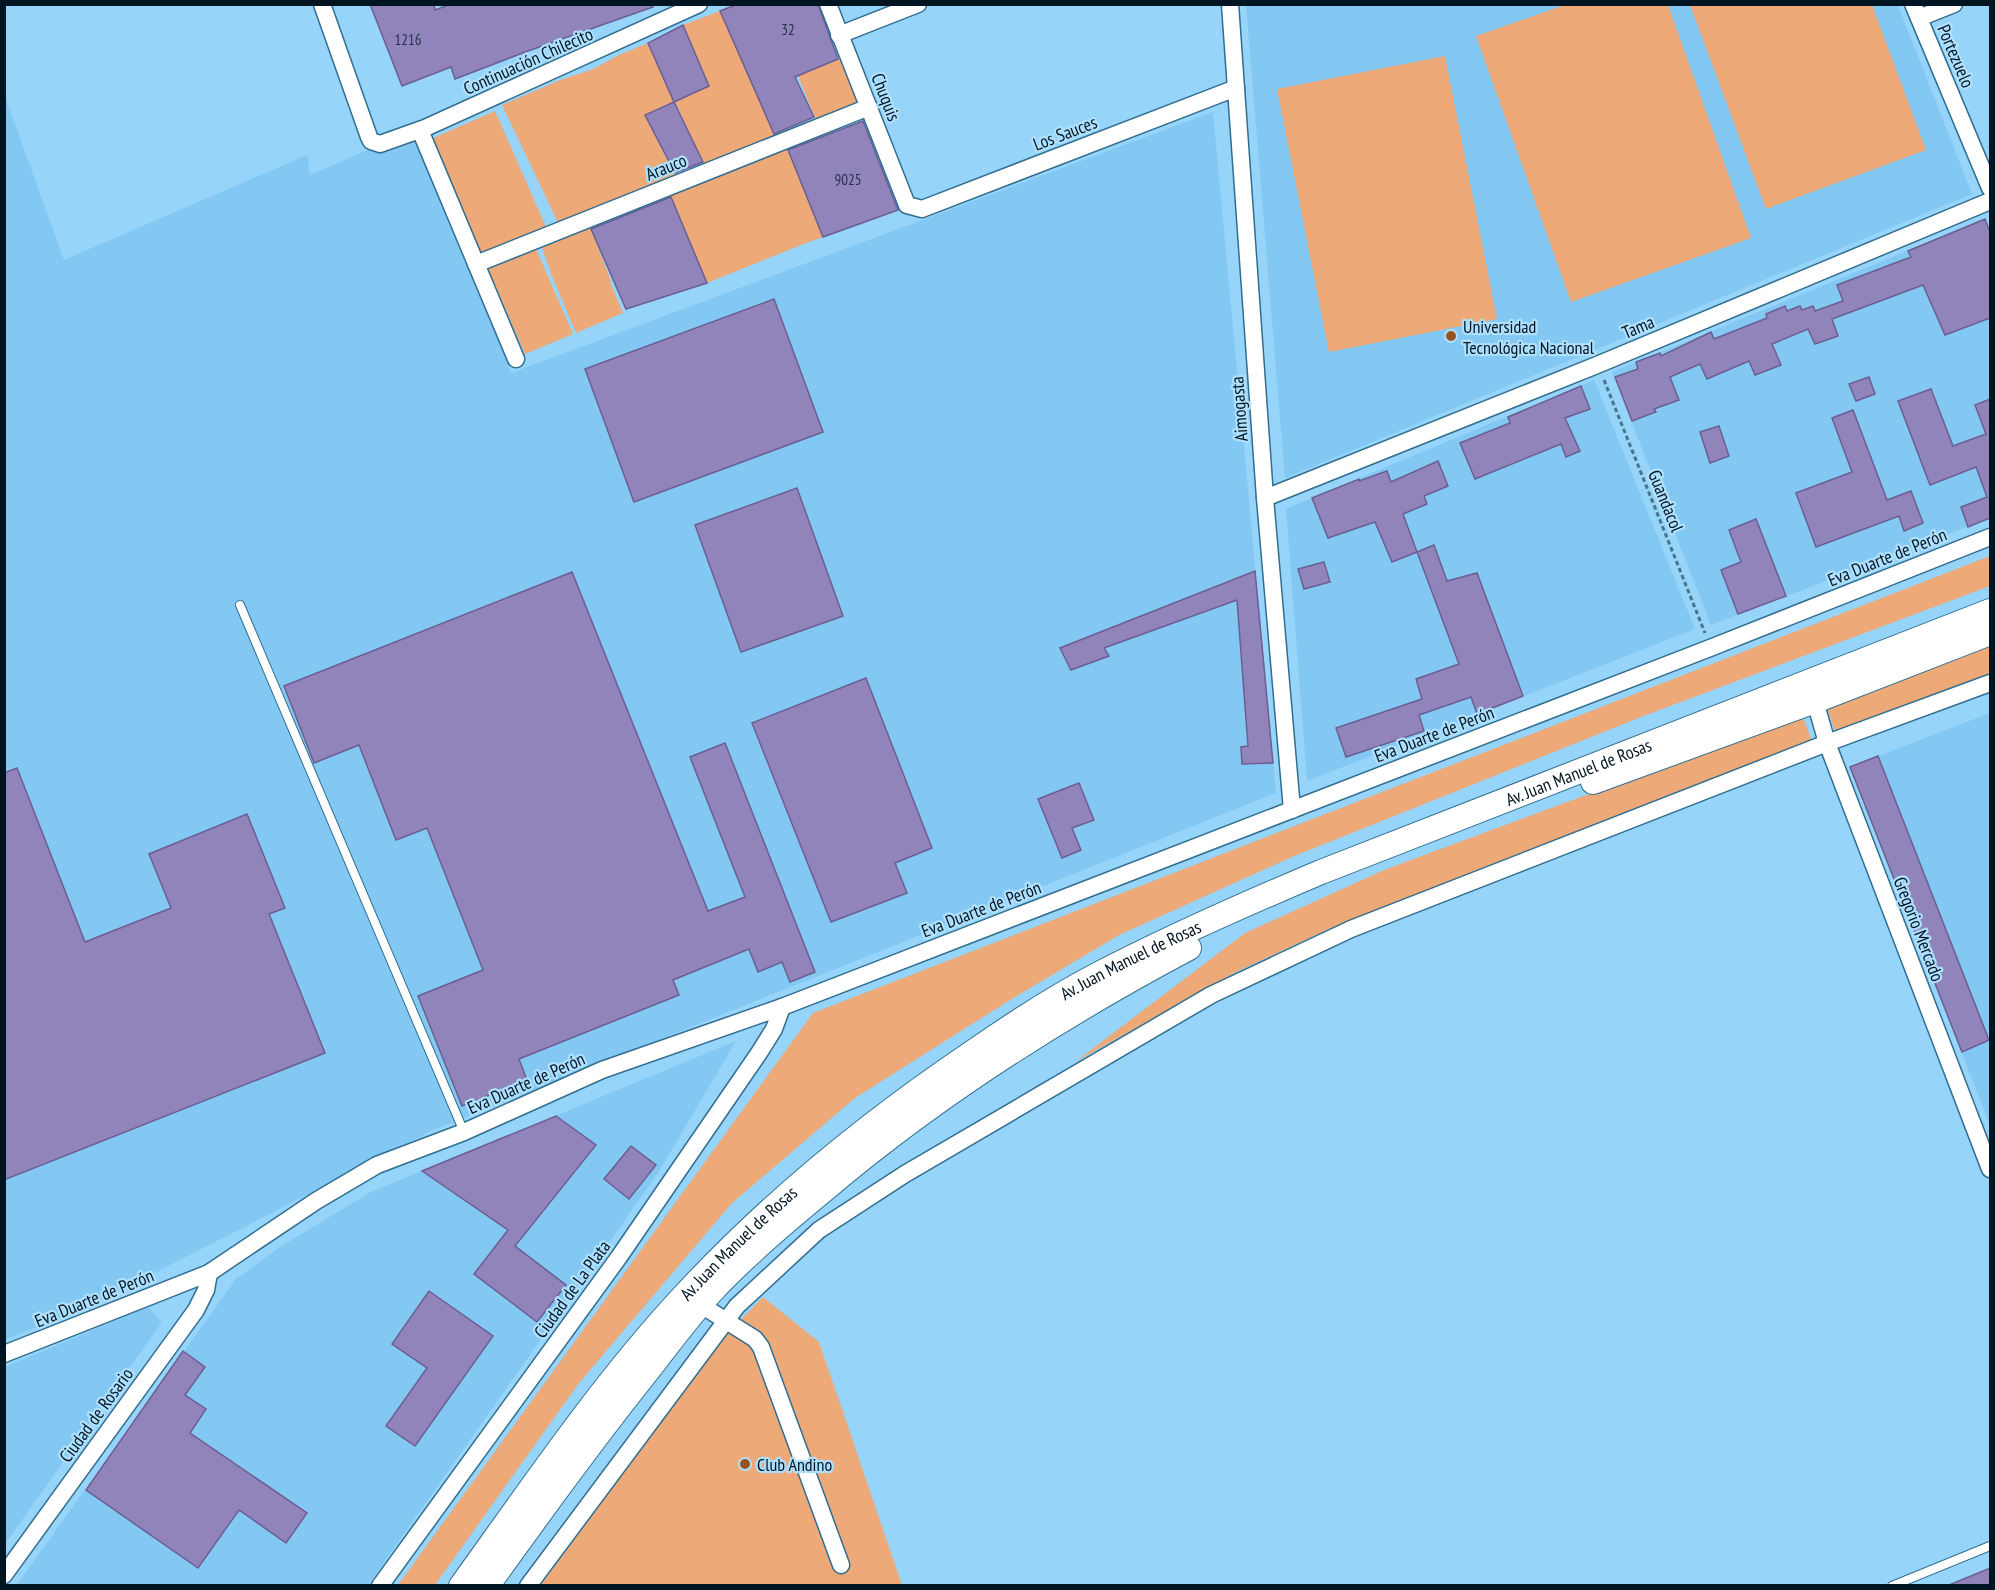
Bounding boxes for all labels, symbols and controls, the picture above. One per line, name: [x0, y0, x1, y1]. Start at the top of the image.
house number: 32: [781, 20, 795, 39]
street label: Portezuelo: [1932, 21, 1980, 91]
street label: Continuación Chilecito: [460, 22, 597, 100]
house number: 1216: [394, 30, 422, 49]
street label: Chuquis: [866, 70, 906, 124]
street label: Los Sauces: [1030, 110, 1100, 156]
street label: Arauco: [642, 148, 690, 186]
house number: 9025: [834, 170, 862, 189]
street label: Tama: [1618, 310, 1658, 344]
place label: Universidad Tecnológica Nacional: [1463, 315, 1595, 359]
marker: Universidad Tecnológica Nacional: [1444, 329, 1458, 343]
street label: Aimogasta: [1225, 376, 1253, 442]
street label: Guandacol: [1643, 467, 1689, 536]
street label: Eva Duarte de Perón: [1824, 523, 1950, 591]
street label: Eva Duarte de Perón: [1371, 701, 1497, 767]
street label: Av. Juan Manuel de Rosas: [1502, 733, 1655, 810]
street label: Gregorio Mercado: [1889, 873, 1950, 985]
street label: Eva Duarte de Perón: [918, 876, 1044, 942]
street label: Av. Juan Manuel de Rosas: [1056, 915, 1204, 1005]
street label: Eva Duarte de Perón: [464, 1047, 588, 1119]
street label: Av. Juan Manuel de Rosas: [674, 1180, 801, 1305]
street label: Ciudad de La Plata: [529, 1236, 615, 1342]
street label: Eva Duarte de Perón: [31, 1264, 157, 1332]
street label: Ciudad de Rosario: [54, 1363, 138, 1467]
place label: Club Andino: [757, 1453, 832, 1476]
marker: Club Andino: [738, 1457, 752, 1471]

